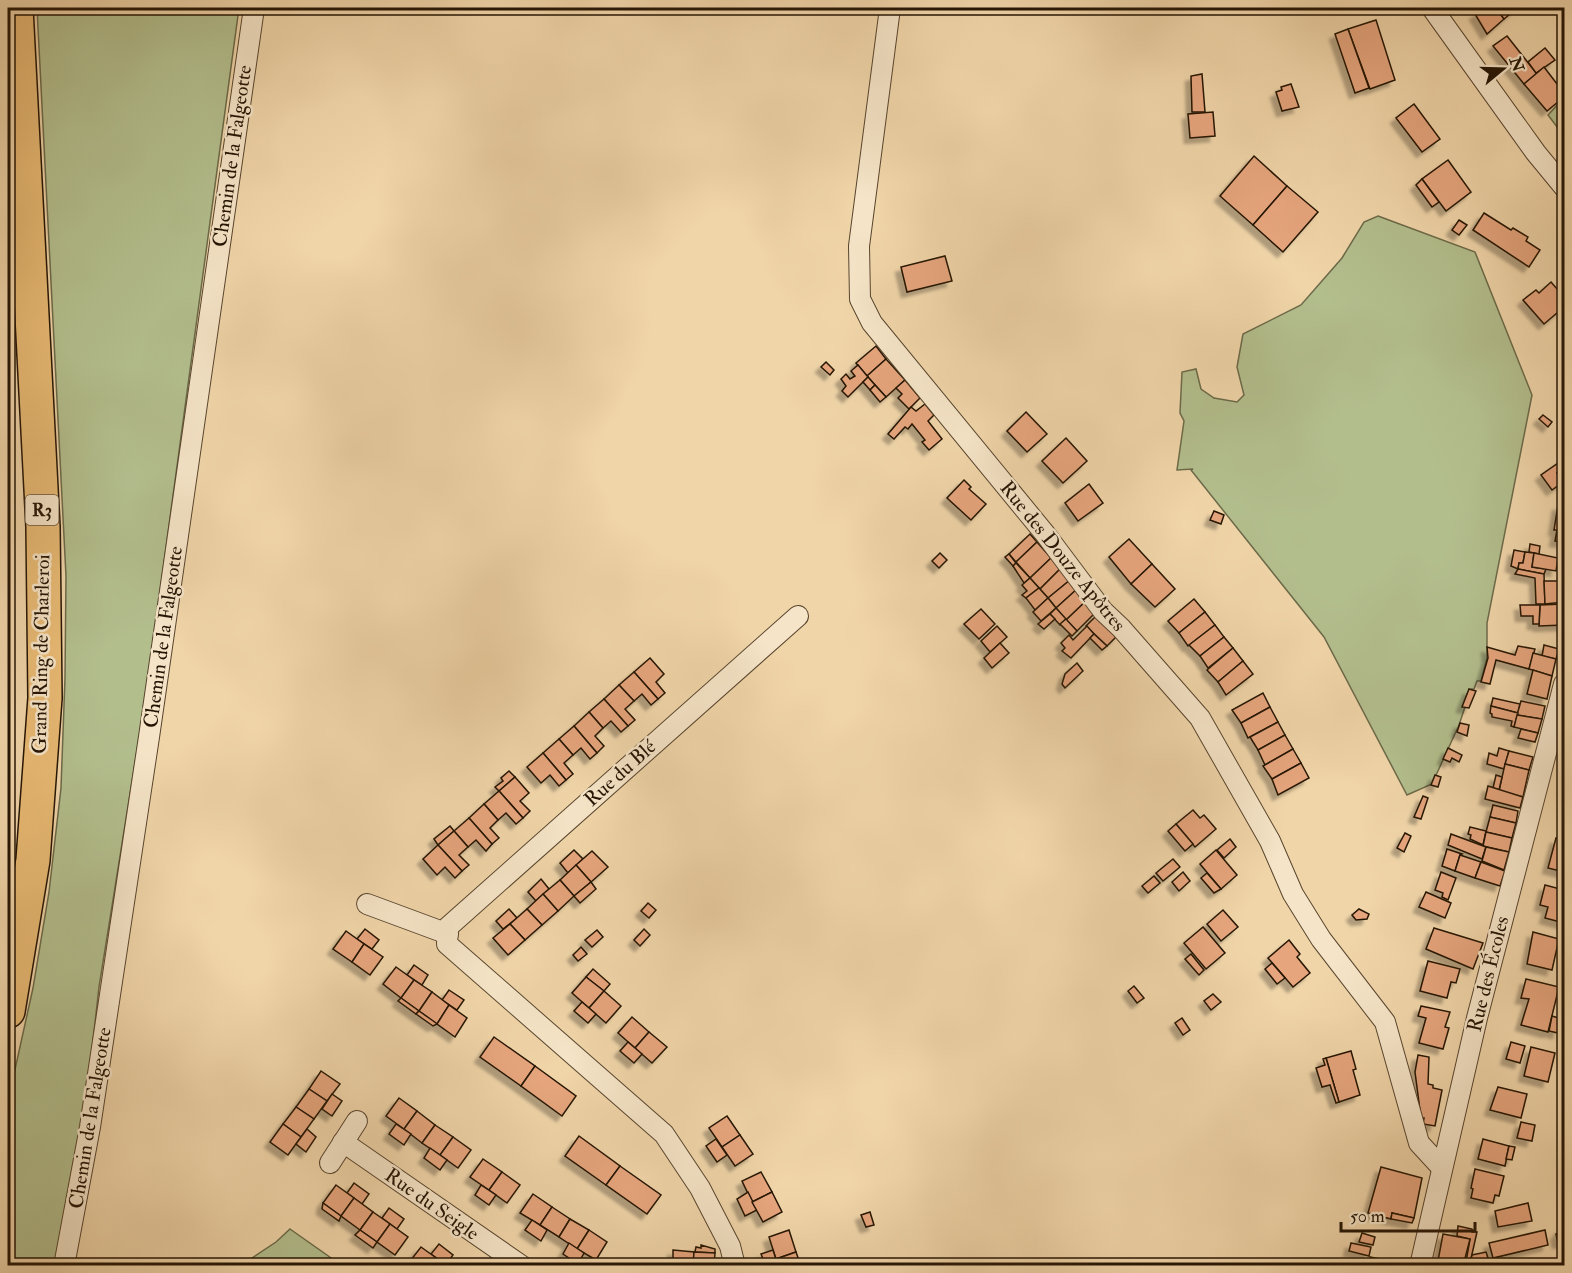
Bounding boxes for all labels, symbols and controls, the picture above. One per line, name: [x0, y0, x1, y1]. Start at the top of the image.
north arrow: [1473, 39, 1533, 99]
text: N: [1504, 53, 1528, 75]
street label: Chemin de la Falgeotte: [207, 63, 257, 249]
street label: Rue des Douze Apôtres: [994, 476, 1131, 637]
road number: R3: [26, 495, 58, 525]
street label: Chemin de la Falgeotte: [138, 544, 188, 730]
street label: Grand Ring de Charleroi: [27, 554, 55, 754]
street label: Rue du Blé: [579, 734, 661, 812]
street label: Rue des Écoles: [1461, 913, 1514, 1035]
street label: Chemin de la Falgeotte: [63, 1026, 117, 1210]
street label: Rue du Seigle: [380, 1162, 484, 1246]
scale bar: [1341, 1195, 1474, 1233]
text: 50 m: [1350, 1205, 1385, 1228]

